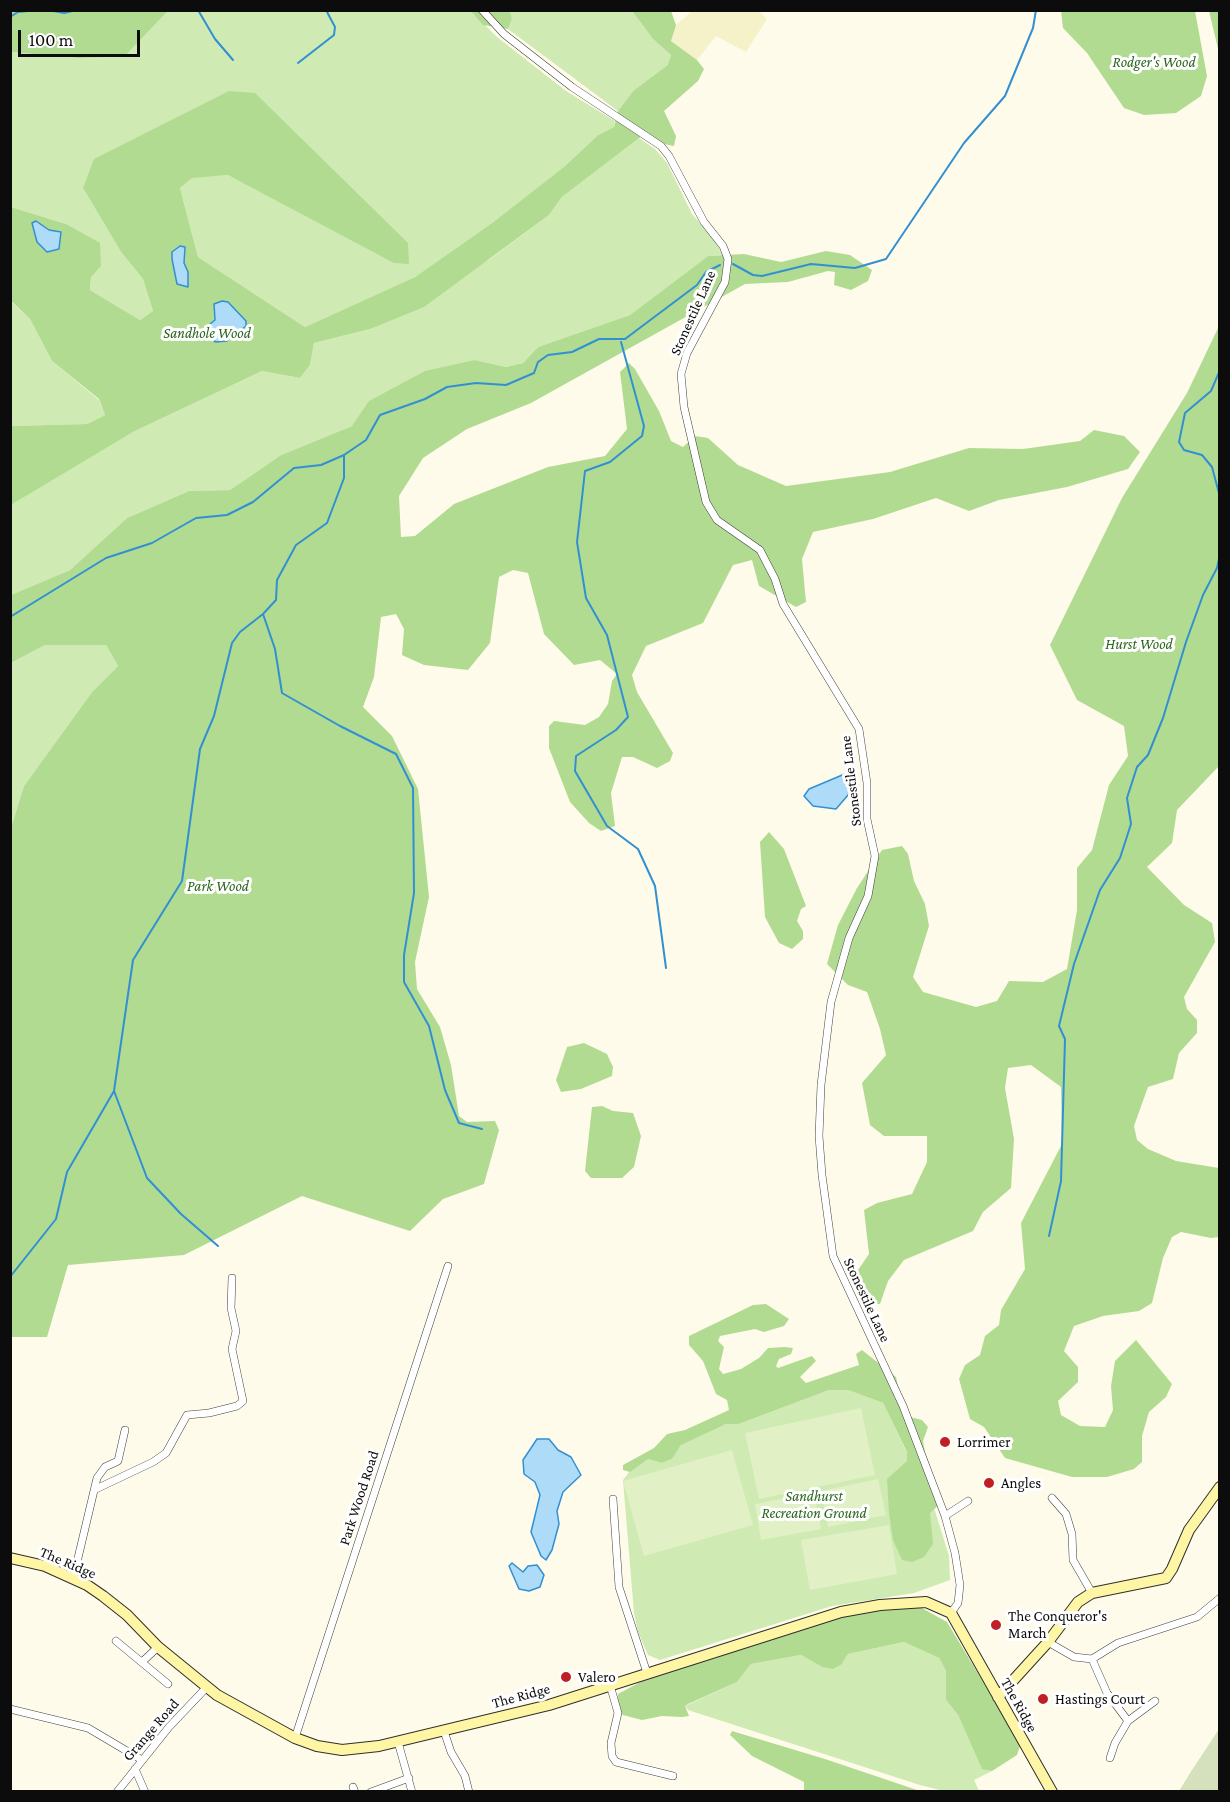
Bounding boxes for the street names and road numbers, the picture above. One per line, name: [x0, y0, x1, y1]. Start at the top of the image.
street label: Stonestile Lane: [666, 268, 720, 358]
street label: Stonestile Lane: [837, 735, 865, 827]
street label: Stonestile Lane: [840, 1255, 894, 1345]
street label: Park Wood Road: [335, 1448, 383, 1548]
street label: The Ridge: [37, 1543, 99, 1583]
street label: The Ridge: [997, 1675, 1041, 1735]
street label: The Ridge: [490, 1680, 552, 1712]
street label: Grange Road: [119, 1695, 183, 1765]

